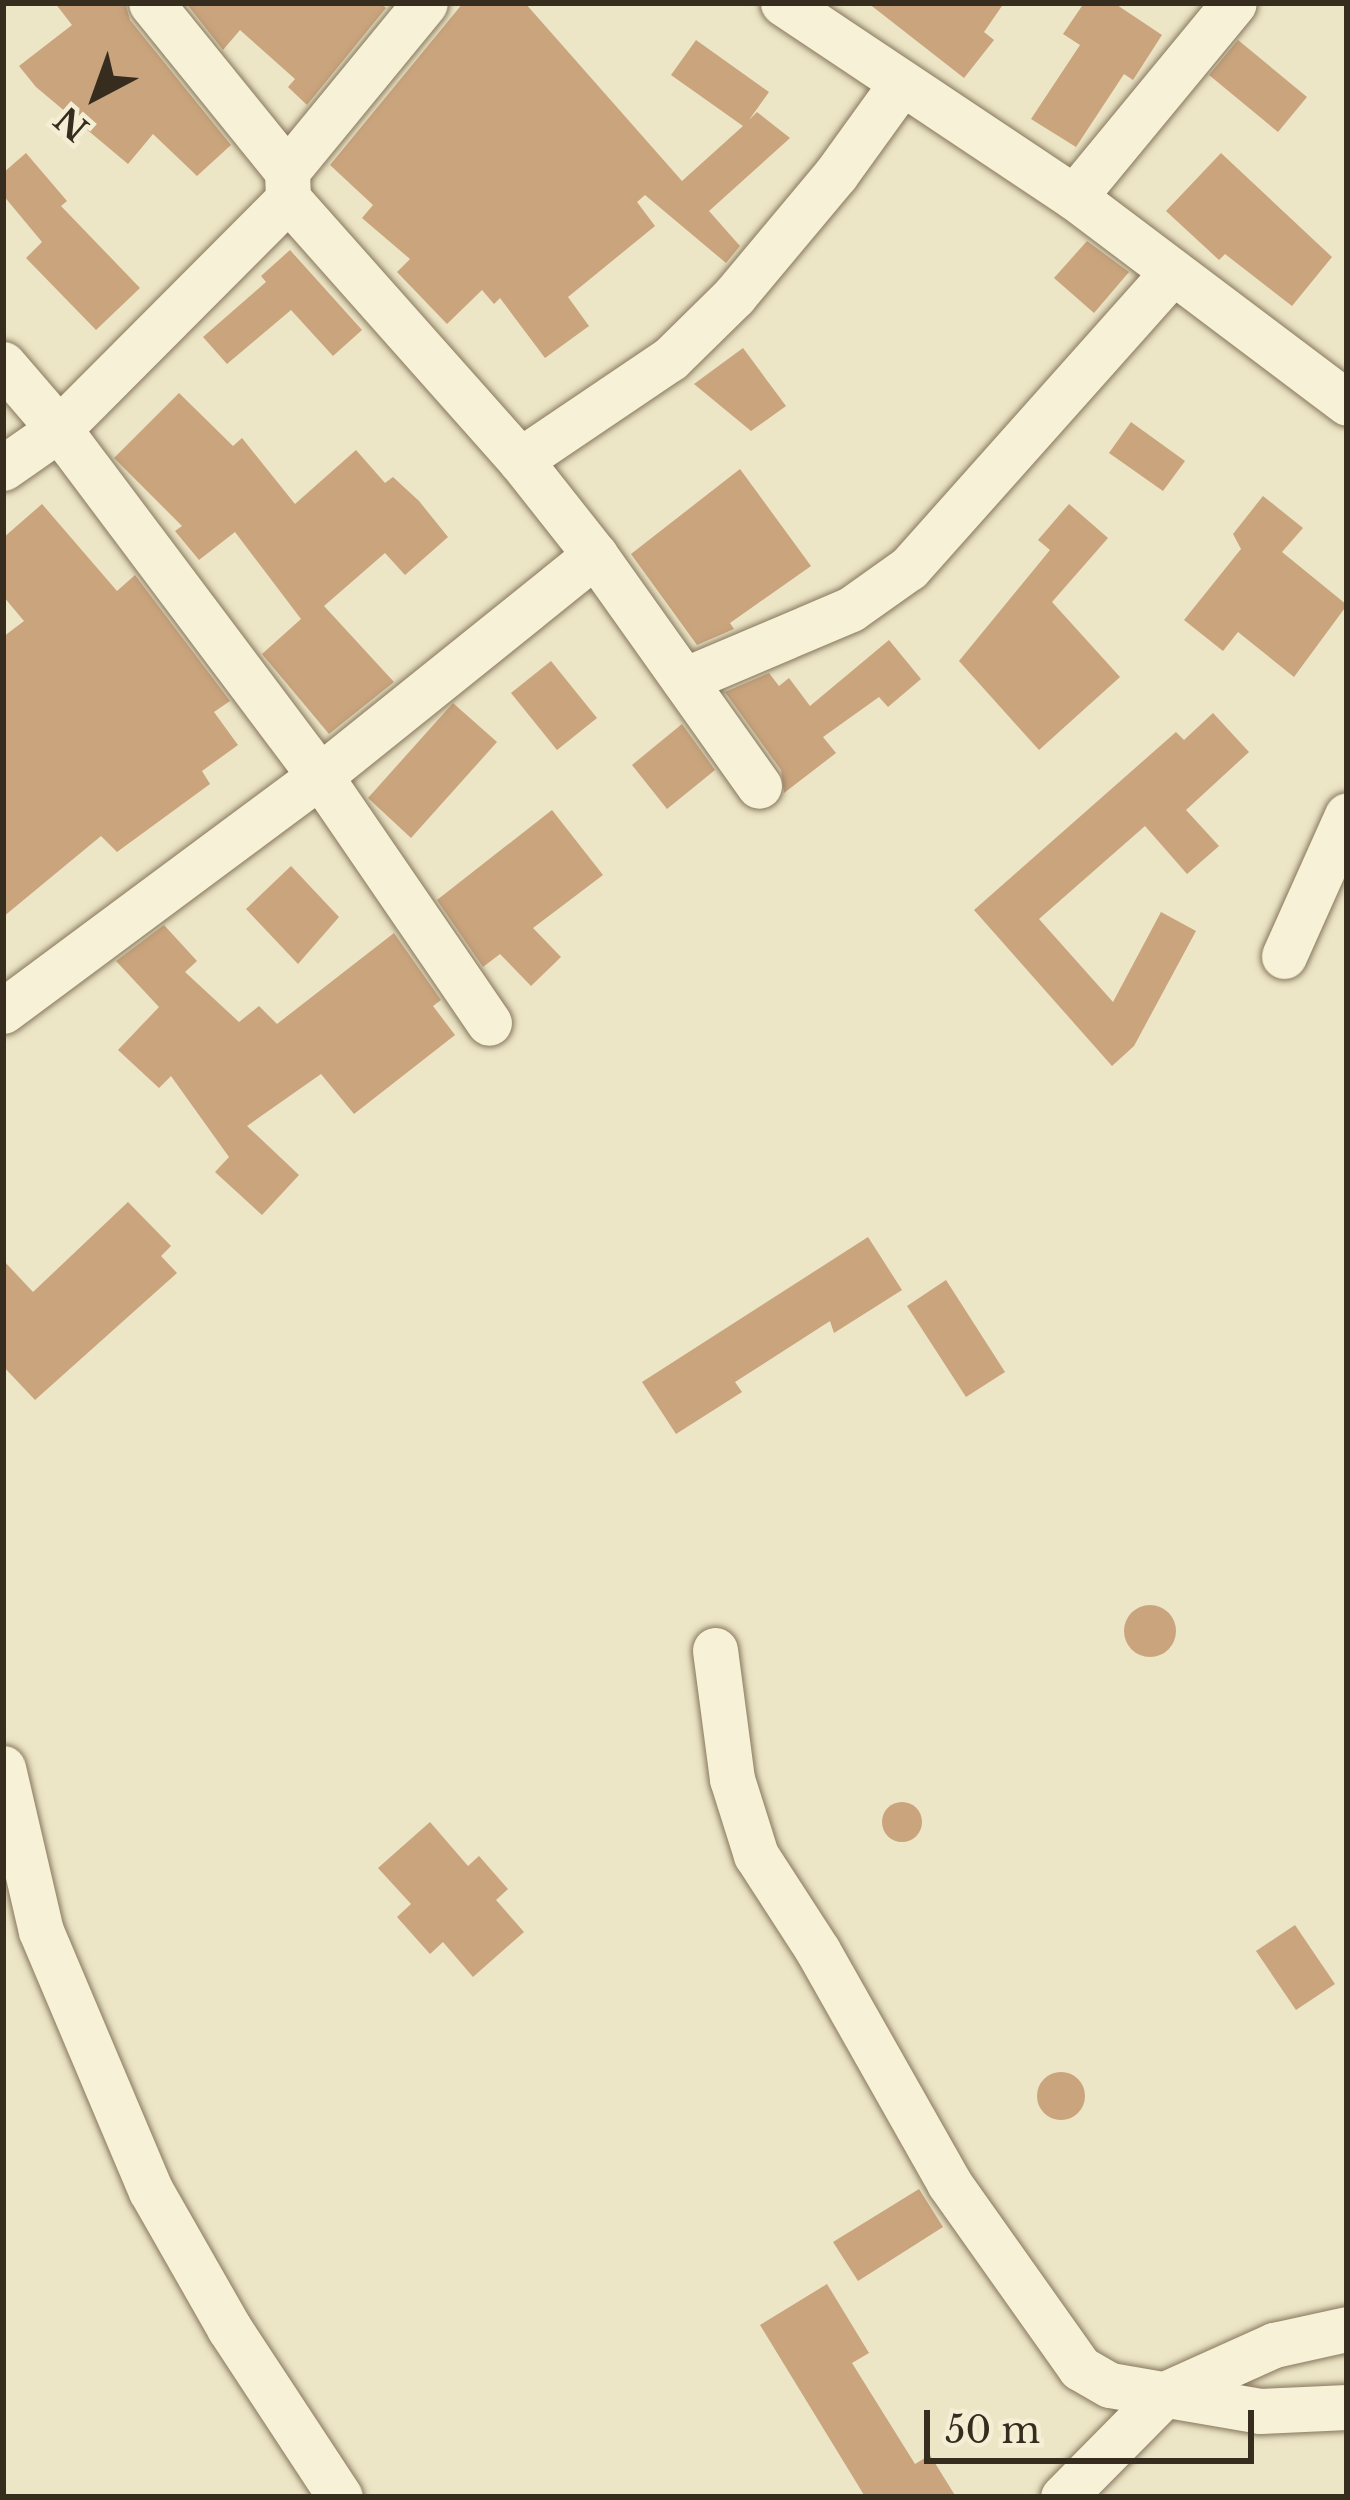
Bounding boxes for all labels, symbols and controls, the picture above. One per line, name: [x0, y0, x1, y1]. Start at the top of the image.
north arrow: [36, 36, 156, 156]
text: N: [47, 98, 97, 149]
scale bar: [930, 2386, 1260, 2460]
text: 50 m: [945, 2408, 1040, 2453]

